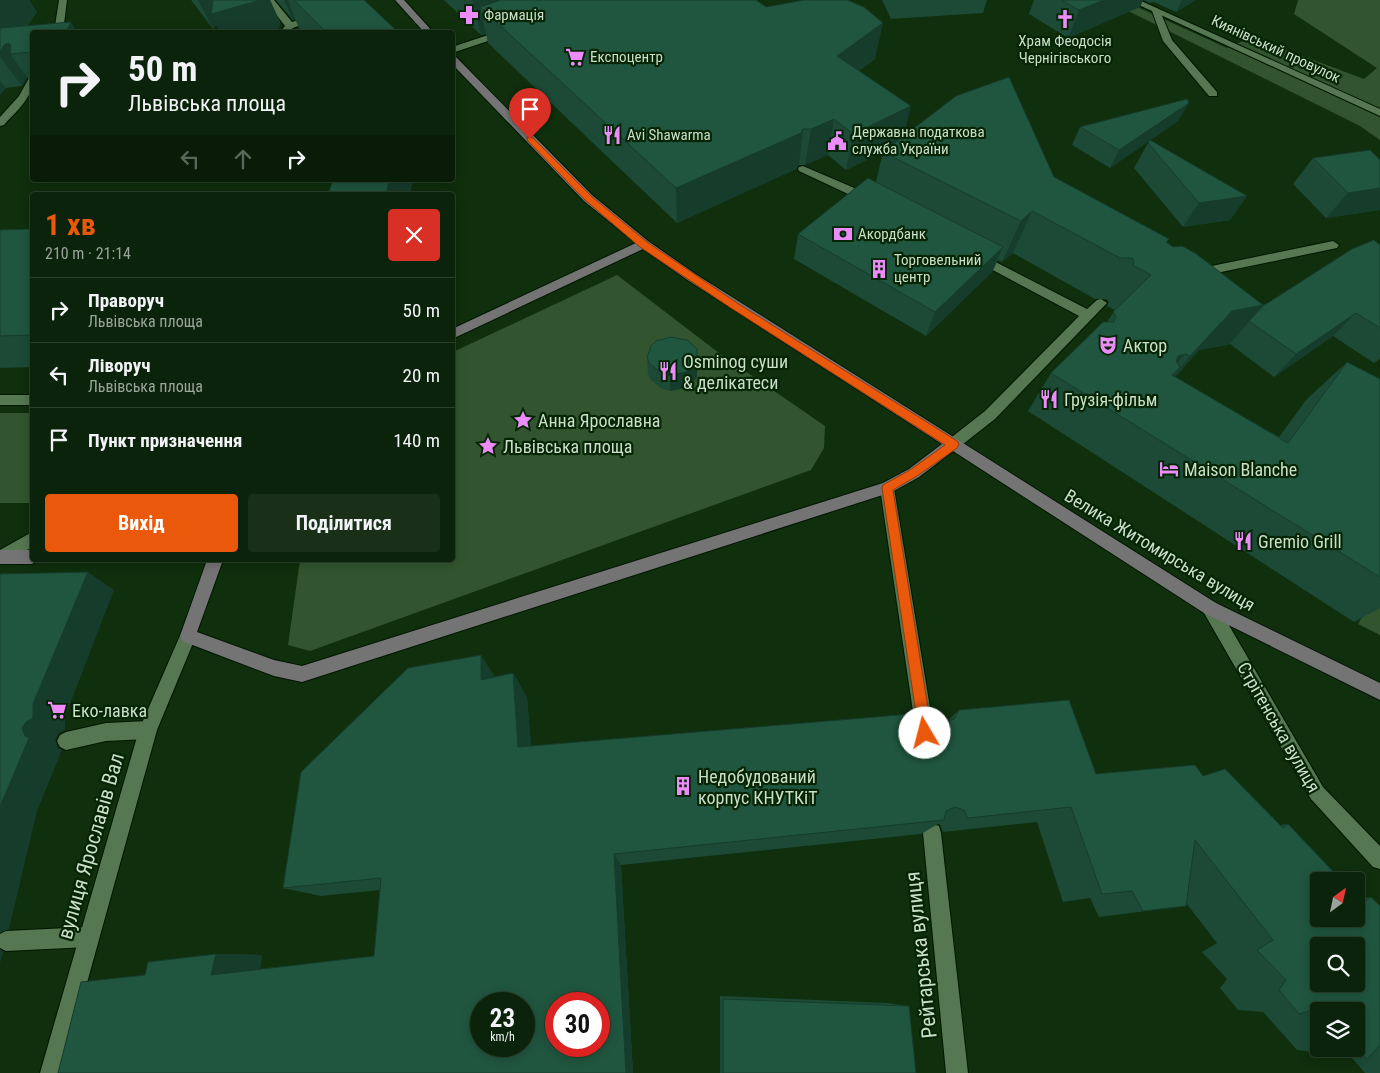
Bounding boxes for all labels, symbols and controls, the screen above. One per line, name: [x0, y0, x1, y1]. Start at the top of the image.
pharmacy icon: Фармація: [458, 4, 480, 26]
place label: Фармація: [484, 6, 544, 24]
church icon: Храм Феодосія Чернігівського: [1054, 8, 1076, 30]
street label: Киянівський провулок: [1209, 11, 1343, 87]
place label: Храм Феодосія Чернігівського: [1018, 32, 1112, 67]
supermarket icon: Експоцентр: [564, 46, 586, 68]
place label: Експоцентр: [590, 48, 663, 66]
text: 50 m: [128, 49, 197, 90]
icon: right: [45, 50, 110, 115]
pin: [509, 88, 551, 139]
text: Львівська площа: [128, 91, 286, 116]
icon: arrive: [516, 95, 544, 123]
place label: Державна податкова служба України: [852, 123, 985, 158]
restaurant icon: Avi Shawarma: [601, 124, 623, 146]
place label: Avi Shawarma: [627, 126, 711, 144]
public building icon: Державна податкова служба України: [826, 130, 848, 152]
icon: left: [176, 145, 204, 173]
icon: ahead: [229, 145, 257, 173]
icon: right: [282, 145, 310, 173]
text: 1 хв: [45, 207, 96, 242]
button: close: [388, 209, 440, 261]
bank icon: Акордбанк: [832, 223, 854, 245]
place label: Акордбанк: [858, 225, 926, 243]
text: 210 m · 21:14: [45, 244, 131, 263]
place label: Торговельний центр: [894, 251, 981, 286]
building icon: Торговельний центр: [868, 258, 890, 280]
text: Праворуч: [88, 289, 164, 312]
icon: right: [45, 296, 73, 324]
text: 50 m: [403, 299, 440, 322]
text: Львівська площа: [88, 312, 203, 331]
theatre icon: Актор: [1097, 334, 1119, 356]
place label: Актор: [1123, 335, 1167, 356]
place label: Osminog суши & делікатеси: [683, 351, 788, 393]
text: Ліворуч: [88, 354, 150, 377]
restaurant icon: Osminog суши & делікатеси: [657, 360, 679, 382]
icon: left: [45, 361, 73, 389]
text: 20 m: [403, 364, 440, 387]
text: Львівська площа: [88, 377, 203, 396]
restaurant icon: Грузія-фільм: [1038, 388, 1060, 410]
place label: Грузія-фільм: [1064, 389, 1157, 410]
place icon: Анна Ярославна: [512, 409, 534, 431]
place label: Анна Ярославна: [538, 410, 660, 431]
icon: arrive: [45, 426, 73, 454]
text: Пункт призначення: [88, 429, 242, 452]
text: 140 m: [393, 429, 440, 452]
place icon: Львівська площа: [477, 435, 499, 457]
place label: Львівська площа: [503, 436, 632, 457]
hotel icon: Maison Blanche: [1158, 458, 1180, 480]
place label: Maison Blanche: [1184, 459, 1297, 480]
street label: Велика Житомирська вулиця: [1061, 485, 1259, 615]
button: Вихід: [45, 494, 238, 552]
button: Поділитися: [248, 494, 440, 552]
restaurant icon: Gremio Grill: [1232, 530, 1254, 552]
place label: Gremio Grill: [1258, 531, 1342, 552]
street label: Стрітенська вулиця: [1233, 658, 1325, 796]
supermarket icon: Еко-лавка: [46, 699, 68, 721]
place label: Еко-лавка: [72, 700, 147, 721]
position arrow: [898, 706, 950, 758]
street label: вулиця Ярославів Вал: [53, 750, 129, 942]
place label: Недобудований корпус КНУТКіТ: [698, 766, 818, 808]
building icon: Недобудований корпус КНУТКіТ: [672, 775, 694, 797]
street label: Рейтарська вулиця: [900, 871, 942, 1039]
north arrow: [1310, 872, 1365, 928]
map controls: [1310, 872, 1365, 1057]
button: search: [1310, 937, 1365, 992]
speed limit sign: 30: [545, 992, 610, 1057]
button: layers: [1310, 1002, 1365, 1057]
text: 23: [490, 1004, 515, 1033]
text: km/h: [490, 1030, 515, 1044]

